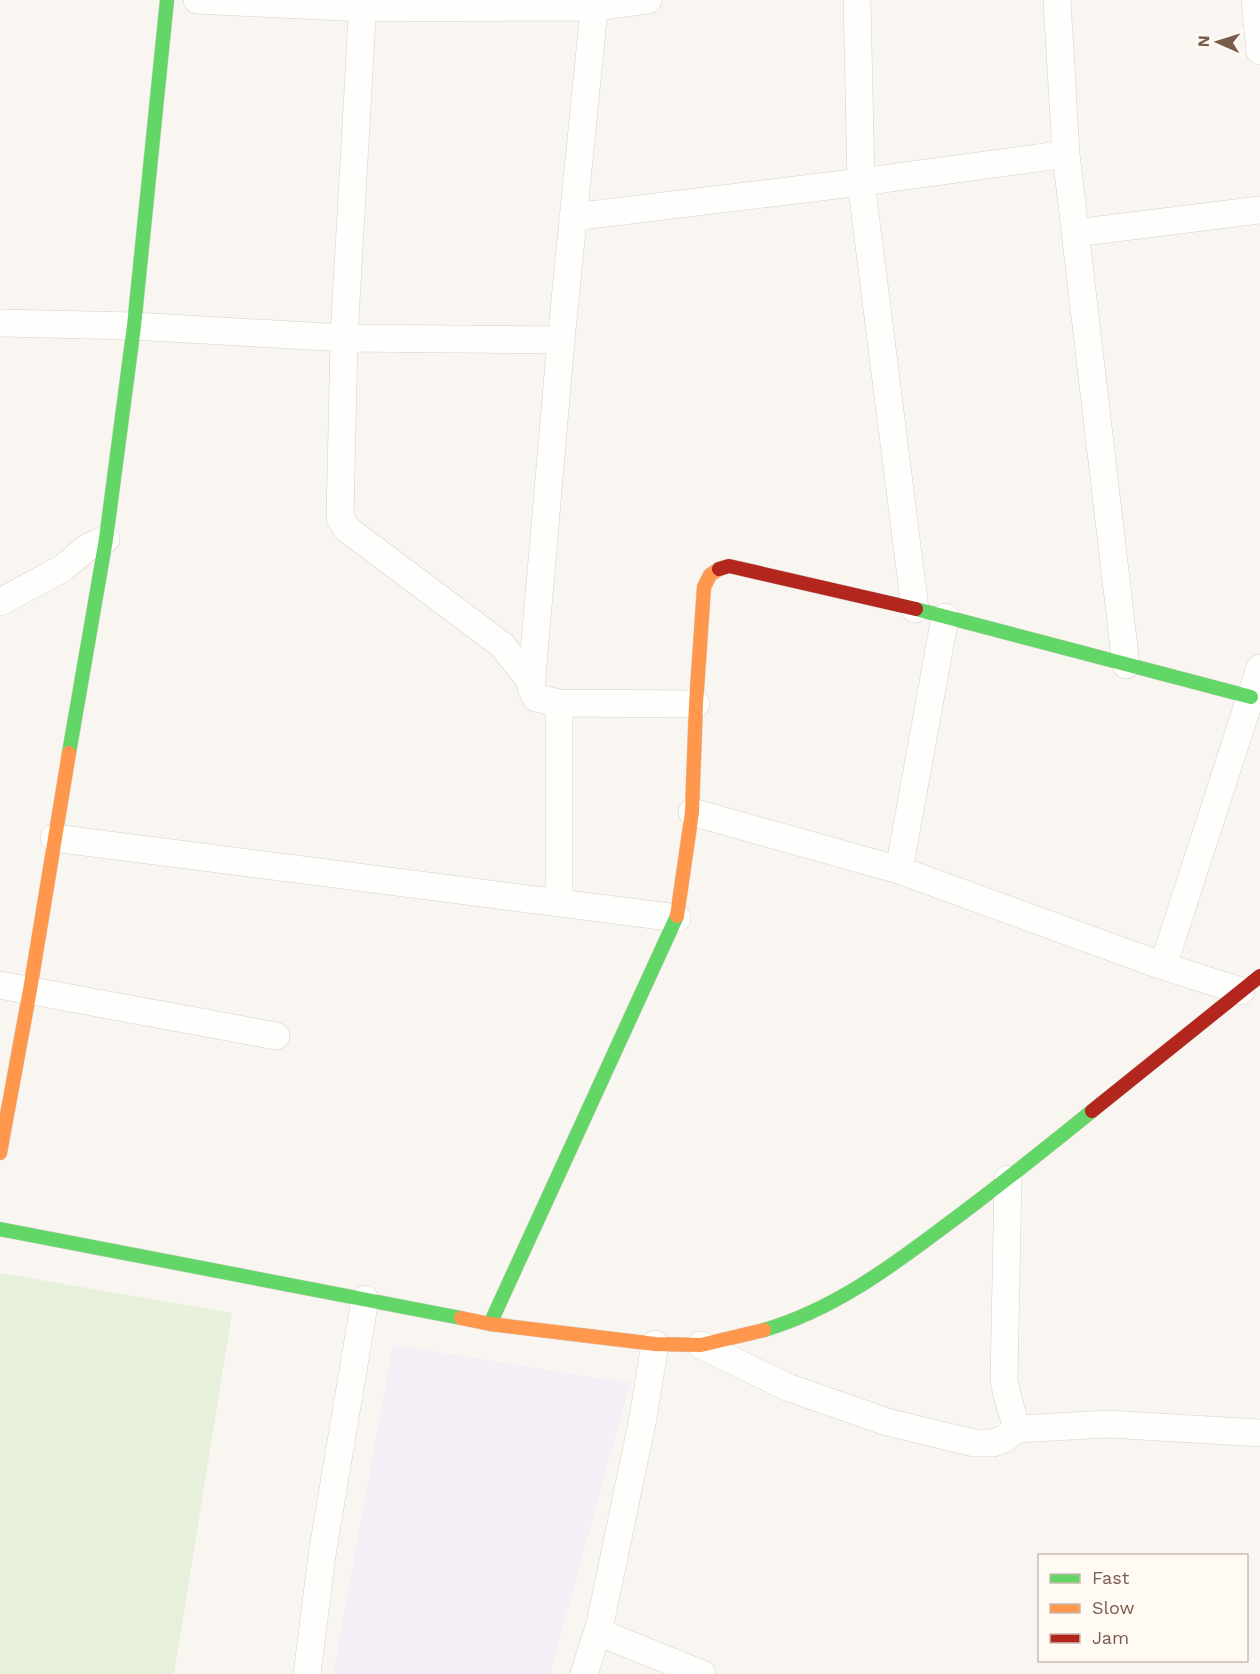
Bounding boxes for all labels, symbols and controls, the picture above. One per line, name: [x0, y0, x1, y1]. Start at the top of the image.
north arrow: [1188, 12, 1248, 72]
text: N: [1194, 35, 1213, 48]
legend: [1038, 1554, 1248, 1662]
text: Fast: [1092, 1567, 1130, 1588]
text: Slow: [1092, 1597, 1135, 1618]
text: Jam: [1092, 1627, 1129, 1648]

